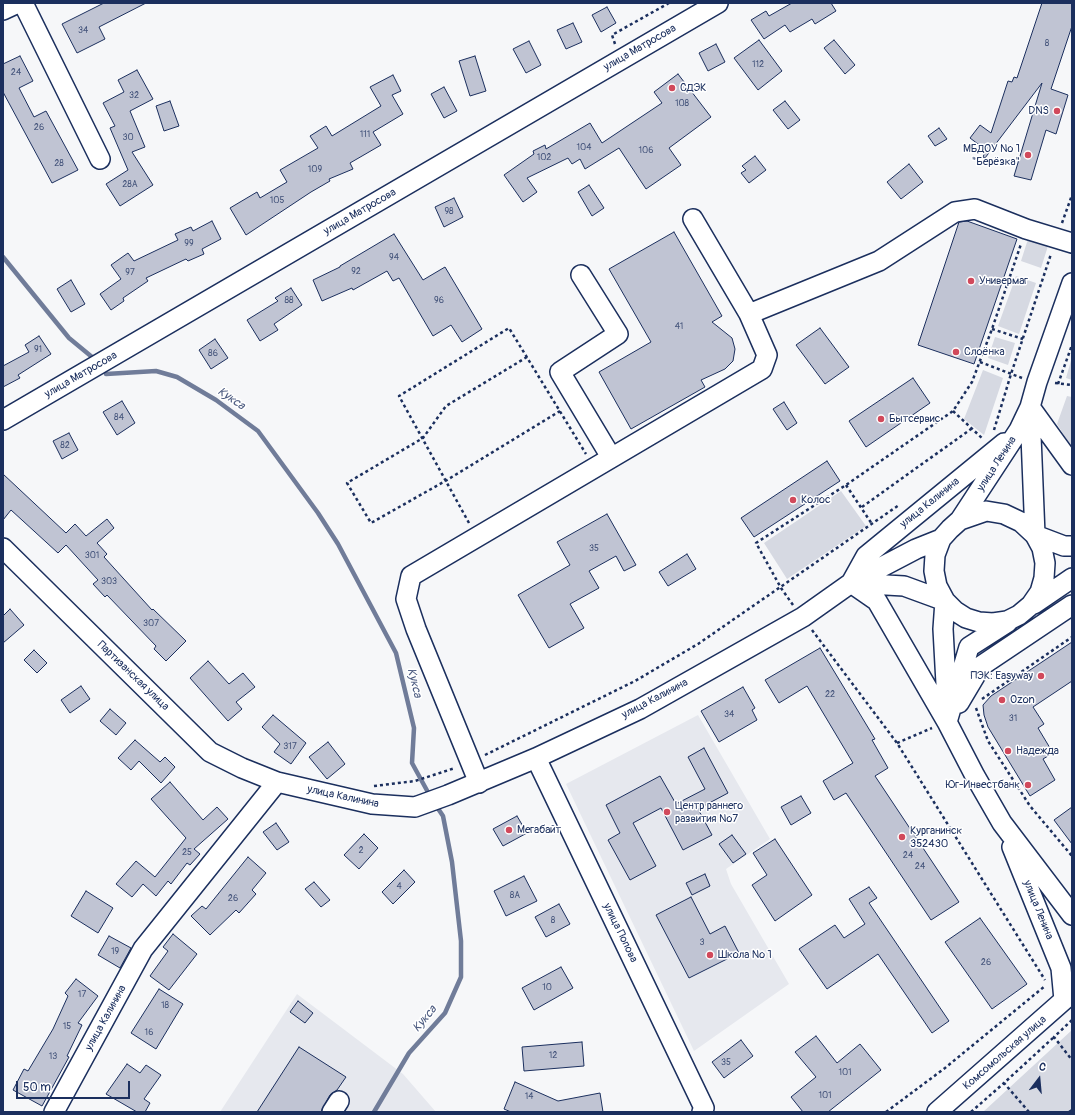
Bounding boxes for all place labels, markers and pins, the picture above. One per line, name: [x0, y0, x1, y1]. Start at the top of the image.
place label: СДЭК: [680, 81, 706, 95]
marker: СДЭК: [667, 83, 677, 93]
place label: DNS: [1028, 104, 1049, 118]
marker: DNS: [1052, 106, 1062, 116]
place label: МБДОУ № 1 "Берёзка": [963, 142, 1020, 168]
marker: МБДОУ № 1 "Берёзка": [1023, 150, 1033, 160]
place label: Универмаг: [979, 274, 1028, 288]
marker: Универмаг: [966, 276, 976, 286]
place label: Слоёнка: [964, 345, 1005, 359]
marker: Слоёнка: [951, 347, 961, 357]
place label: Бытсервис: [889, 412, 940, 426]
marker: Бытсервис: [876, 414, 886, 424]
place label: Колос: [801, 493, 831, 507]
marker: Колос: [788, 495, 798, 505]
place label: ПЭК: Easyway: [970, 669, 1033, 683]
marker: ПЭК: Easyway: [1036, 671, 1046, 681]
place label: Ozon: [1010, 693, 1035, 707]
marker: Ozon: [997, 695, 1007, 705]
place label: Надежда: [1016, 744, 1059, 758]
marker: Надежда: [1003, 746, 1013, 756]
place label: Юг-Инвестбанк: [946, 778, 1020, 792]
marker: Юг-Инвестбанк: [1023, 780, 1033, 790]
place label: Центр раннего развития №7: [675, 799, 743, 825]
marker: Центр раннего развития №7: [662, 807, 672, 817]
place label: Мегабайт: [517, 823, 561, 837]
place label: Курганинск 352430: [910, 824, 962, 850]
marker: Мегабайт: [504, 825, 514, 835]
marker: Курганинск 352430: [897, 832, 907, 842]
place label: Школа № 1: [718, 948, 772, 962]
marker: Школа № 1: [705, 950, 715, 960]

